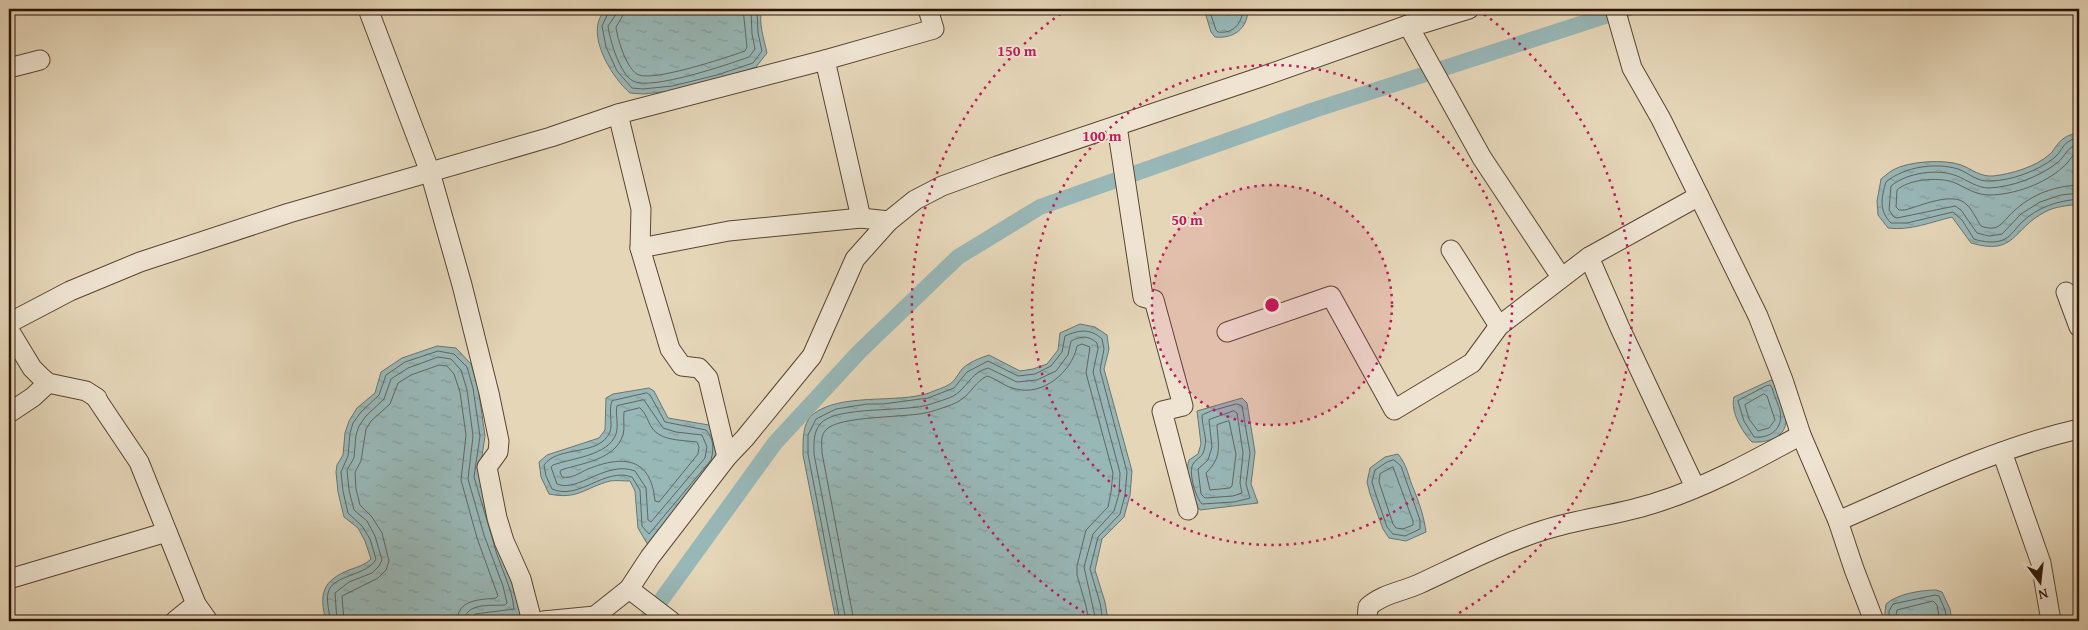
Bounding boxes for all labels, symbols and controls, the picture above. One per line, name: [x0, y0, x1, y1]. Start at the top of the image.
text: 150 m: [997, 40, 1037, 61]
text: 100 m: [1082, 125, 1122, 146]
text: 50 m: [1171, 209, 1203, 230]
centre of rings: [1263, 296, 1281, 314]
north arrow: [2016, 558, 2066, 608]
text: N: [2036, 584, 2050, 606]

